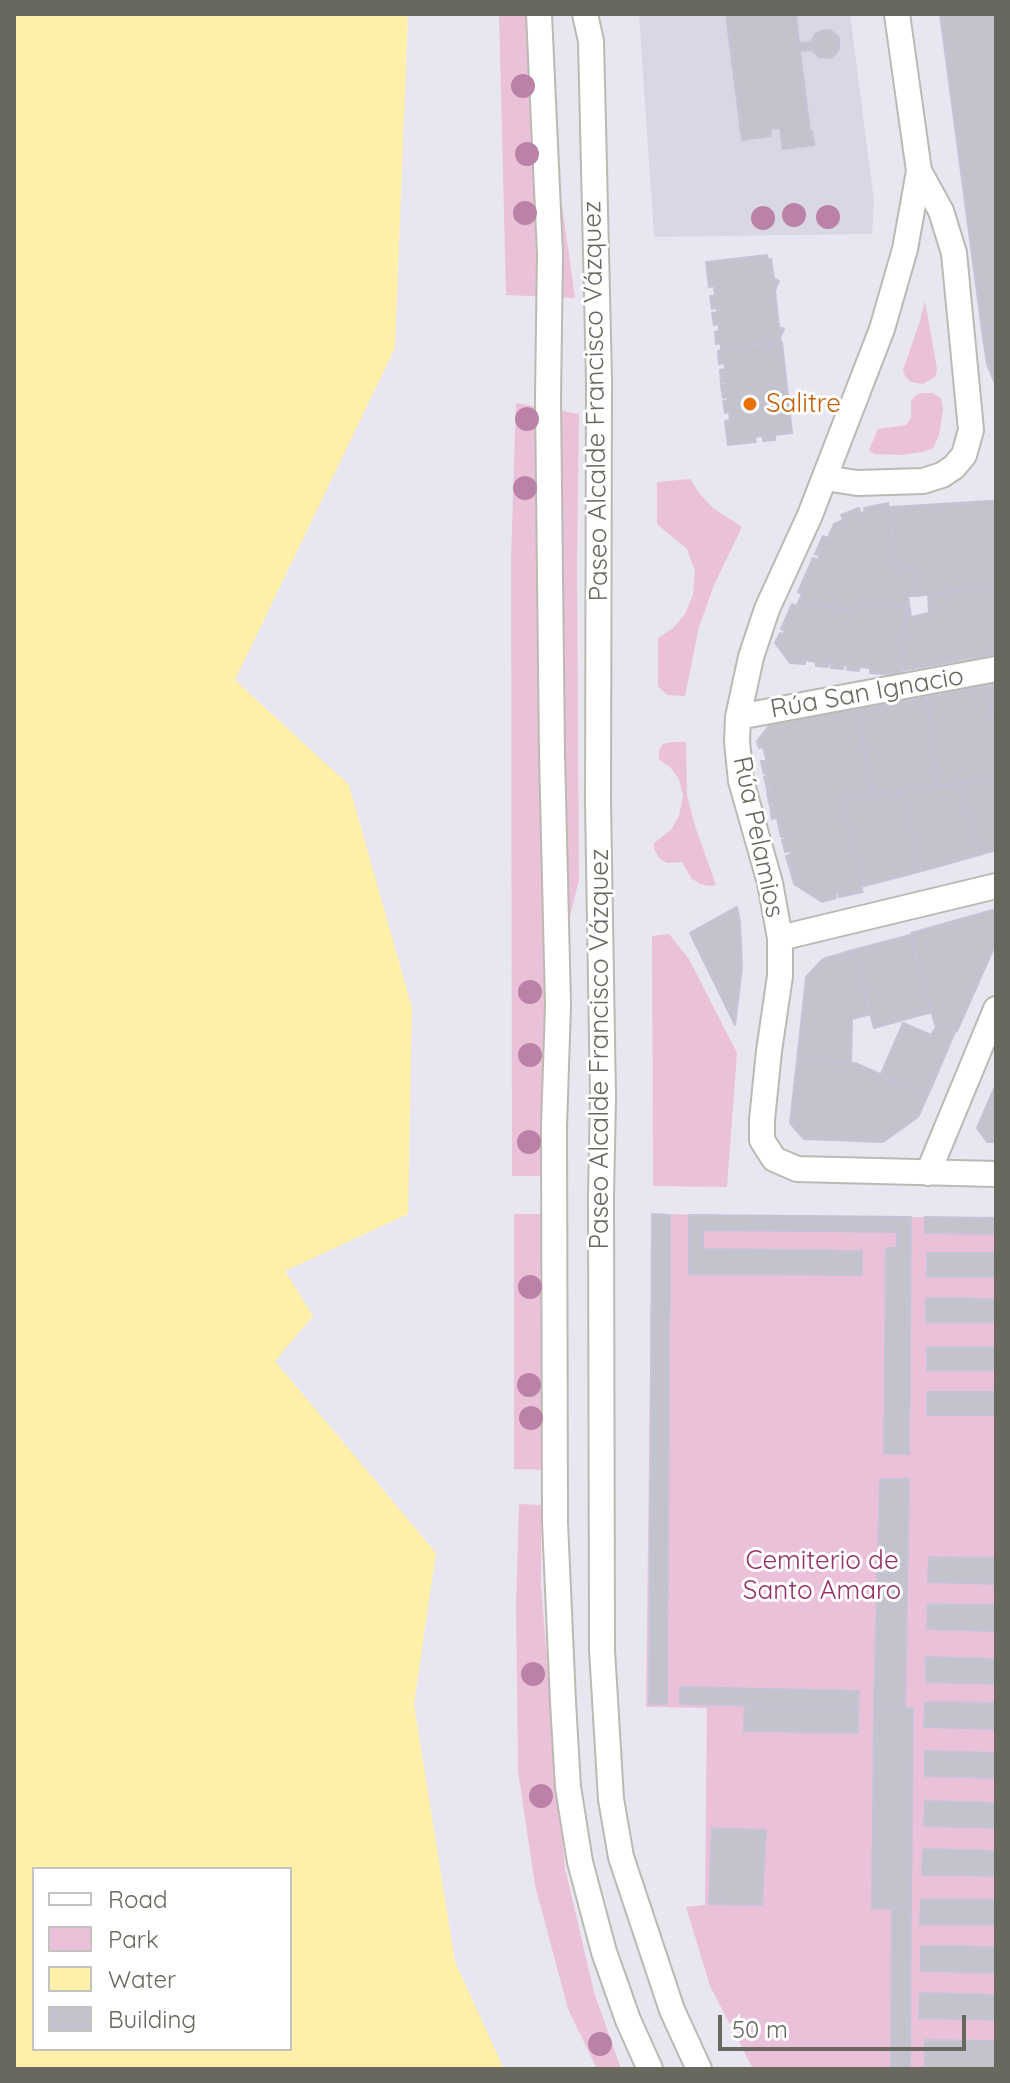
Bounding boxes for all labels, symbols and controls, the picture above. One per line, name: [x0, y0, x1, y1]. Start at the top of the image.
street label: Paseo Alcalde Francisco Vázquez: [577, 200, 615, 602]
place label: Salitre: [766, 388, 841, 420]
marker: Salitre: [741, 395, 759, 413]
street label: Rúa San Ignacio: [768, 661, 966, 725]
street label: Rúa Pelamios: [726, 754, 790, 920]
street label: Paseo Alcalde Francisco Vázquez: [584, 849, 616, 1249]
park label: Cemiterio de Santo Amaro: [743, 1545, 901, 1606]
legend: [32, 1867, 292, 2051]
text: Road: [108, 1884, 168, 1914]
text: Park: [108, 1924, 159, 1954]
text: Water: [108, 1964, 176, 1994]
scale bar: [722, 1999, 970, 2049]
text: Building: [108, 2004, 196, 2034]
text: 50 m: [732, 2014, 788, 2044]

